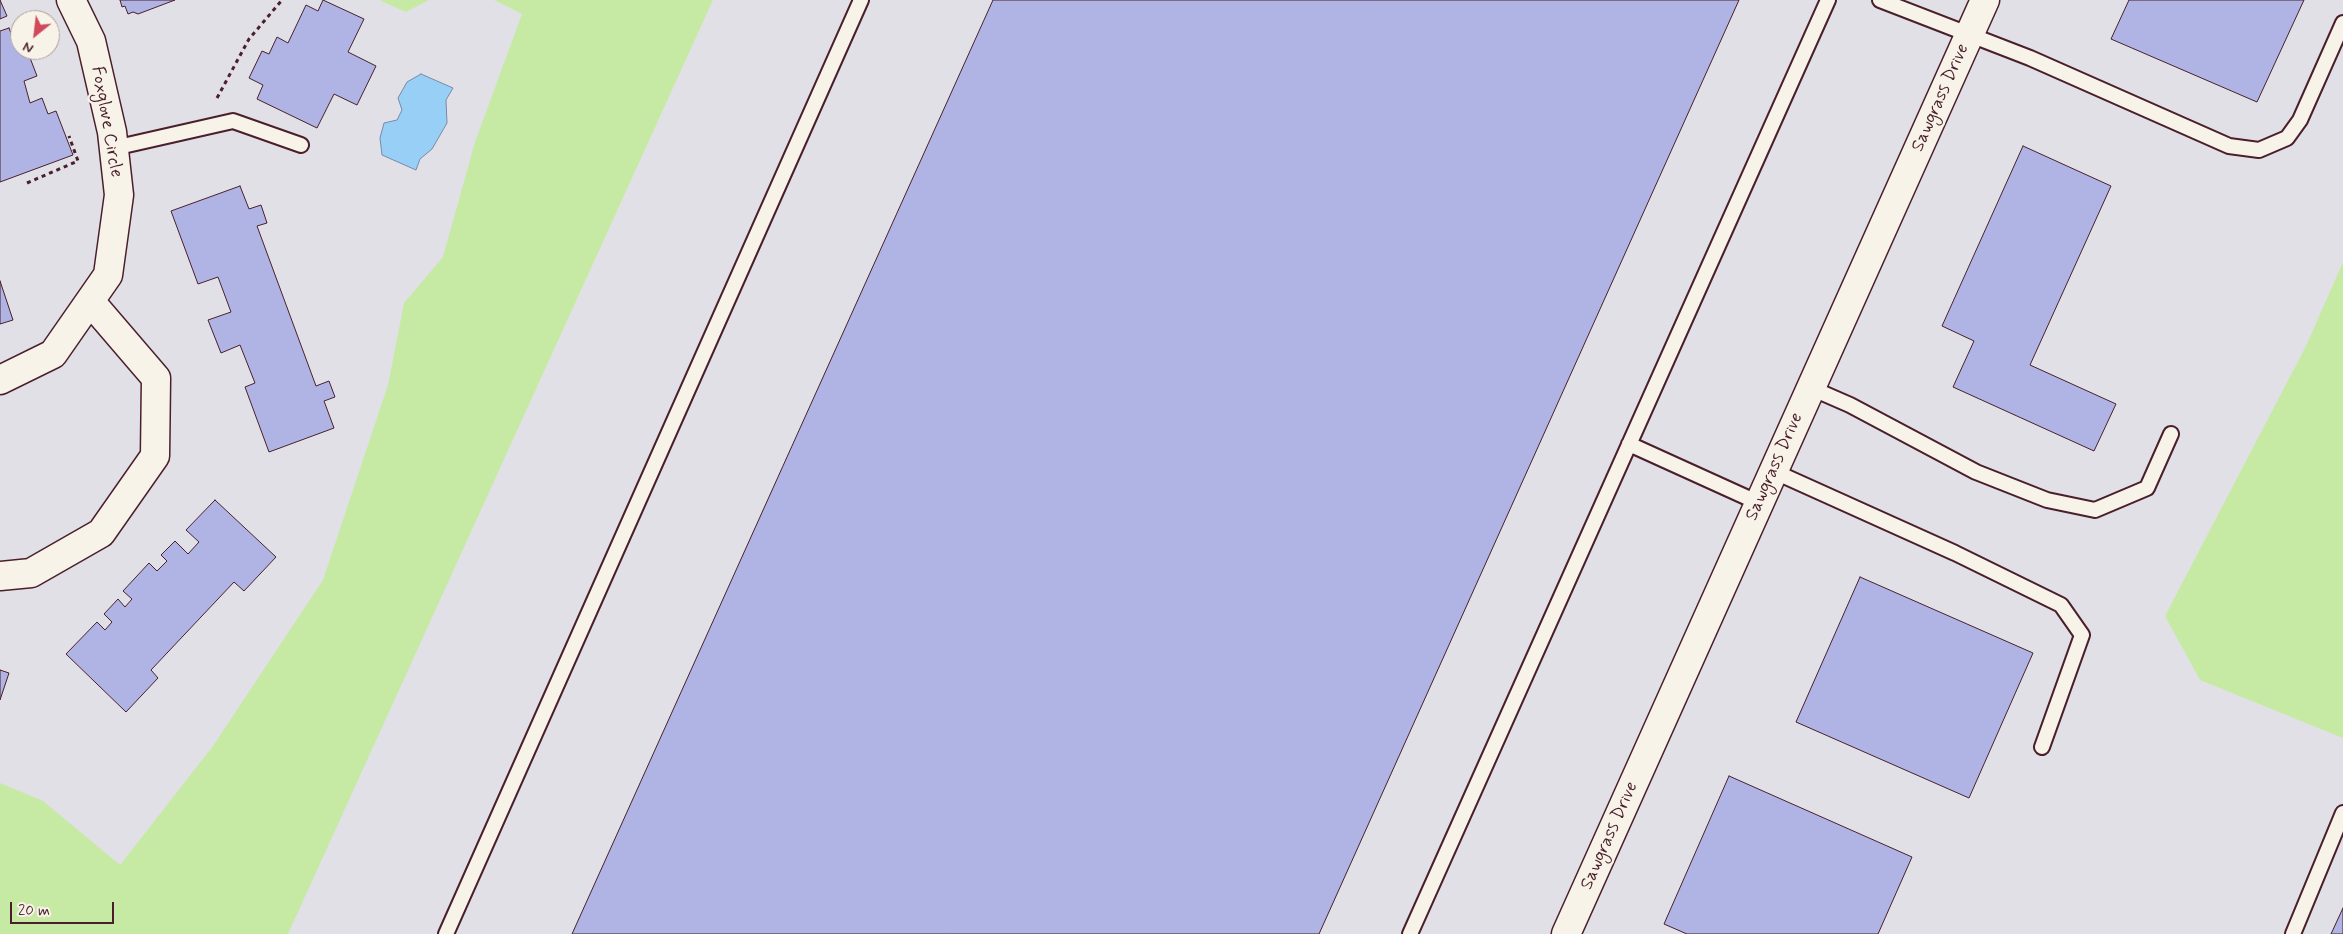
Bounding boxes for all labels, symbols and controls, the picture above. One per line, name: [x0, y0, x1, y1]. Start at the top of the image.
north arrow: [10, 10, 60, 60]
text: N: [20, 37, 37, 57]
street label: Sawgrass Drive: [1908, 41, 1974, 155]
street label: Foxglove Circle: [86, 65, 126, 179]
street label: Sawgrass Drive: [1742, 410, 1808, 524]
street label: Sawgrass Drive: [1577, 779, 1643, 893]
scale bar: [12, 892, 116, 924]
text: 20 m: [18, 901, 50, 921]

